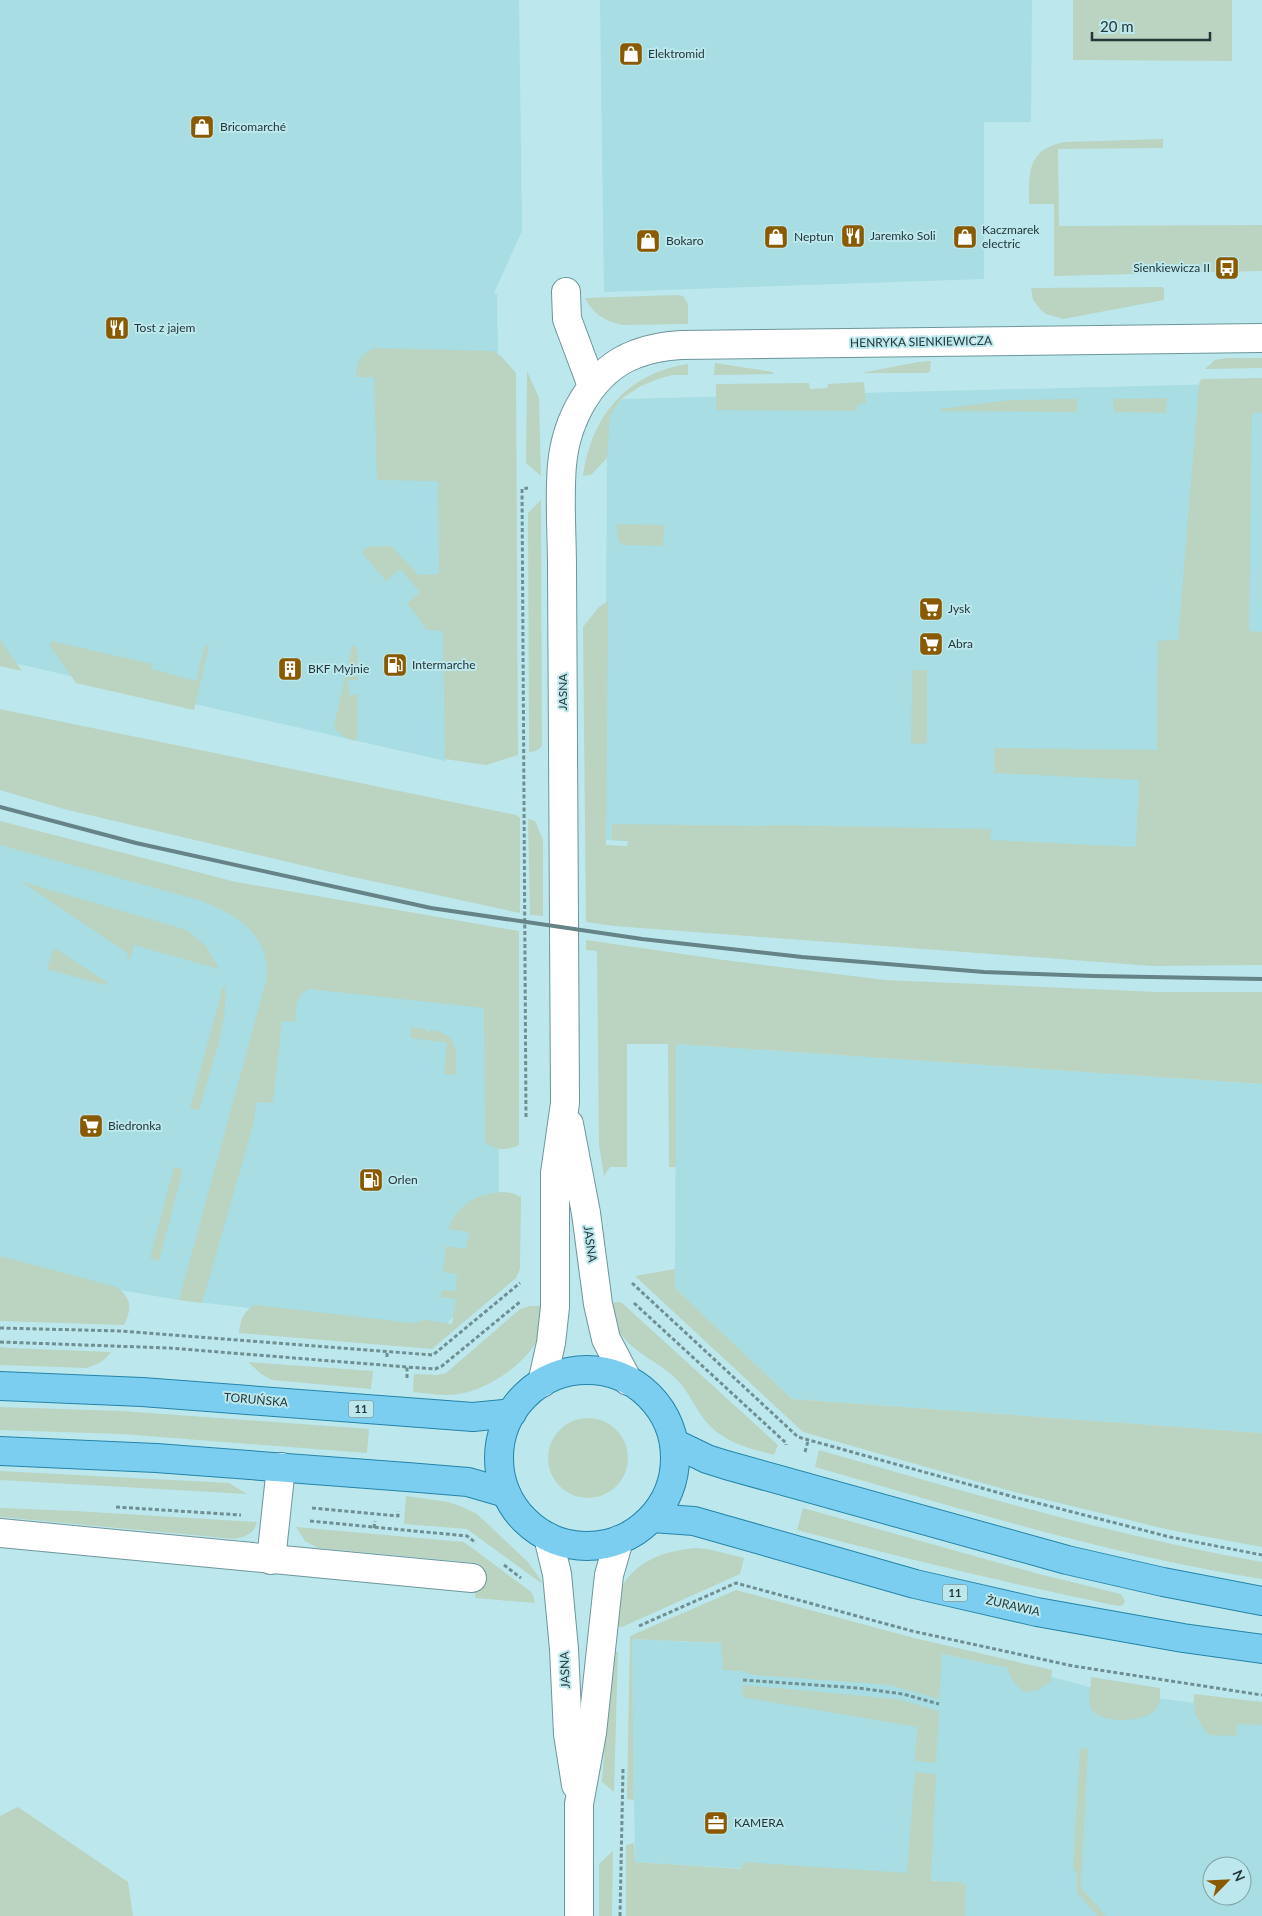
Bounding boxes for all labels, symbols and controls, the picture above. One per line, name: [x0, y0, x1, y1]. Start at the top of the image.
scale bar: [1092, 10, 1210, 42]
text: 20 m: [1100, 17, 1134, 35]
shop icon: Elektromid: [618, 41, 644, 67]
place label: Elektromid: [648, 46, 705, 61]
shop icon: Bricomarché: [189, 114, 215, 140]
place label: Bricomarché: [220, 119, 286, 134]
place label: Kaczmarek electric: [982, 222, 1040, 251]
restaurant icon: Jaremko Soli: [840, 223, 866, 249]
shop icon: Neptun: [763, 224, 789, 250]
shop icon: Kaczmarek electric: [952, 224, 978, 250]
shop icon: Bokaro: [635, 228, 661, 254]
place label: Jaremko Soli: [870, 228, 936, 243]
place label: Neptun: [794, 229, 834, 244]
place label: Bokaro: [666, 233, 704, 248]
bus stop icon: Sienkiewicza II: [1214, 255, 1240, 281]
place label: Sienkiewicza II: [1133, 260, 1210, 275]
restaurant icon: Tost z jajem: [104, 315, 130, 341]
place label: Tost z jajem: [134, 320, 196, 335]
street label: HENRYKA SIENKIEWICZA: [850, 333, 993, 350]
supermarket icon: Jysk: [918, 596, 944, 622]
place label: Jysk: [948, 601, 971, 616]
supermarket icon: Abra: [918, 631, 944, 657]
place label: Abra: [948, 636, 973, 651]
fuel station icon: Intermarche: [382, 652, 408, 678]
building icon: BKF Myjnie: [277, 656, 303, 682]
place label: Intermarche: [412, 657, 476, 672]
place label: BKF Myjnie: [308, 661, 369, 676]
street label: JASNA: [555, 673, 570, 710]
supermarket icon: Biedronka: [78, 1113, 104, 1139]
place label: Biedronka: [108, 1118, 161, 1133]
fuel station icon: Orlen: [358, 1167, 384, 1193]
place label: Orlen: [388, 1172, 418, 1187]
street label: JASNA: [581, 1225, 601, 1264]
street label: TORUŃSKA: [223, 1389, 290, 1410]
road number: 11: [348, 1400, 374, 1418]
road number: 11: [942, 1585, 968, 1602]
street label: ŻURAWIA: [985, 1592, 1042, 1619]
street label: JASNA: [556, 1650, 573, 1689]
office icon: KAMERA: [703, 1810, 729, 1836]
place label: KAMERA: [734, 1815, 785, 1830]
north arrow: [1202, 1856, 1252, 1906]
text: N: [1229, 1867, 1249, 1884]

